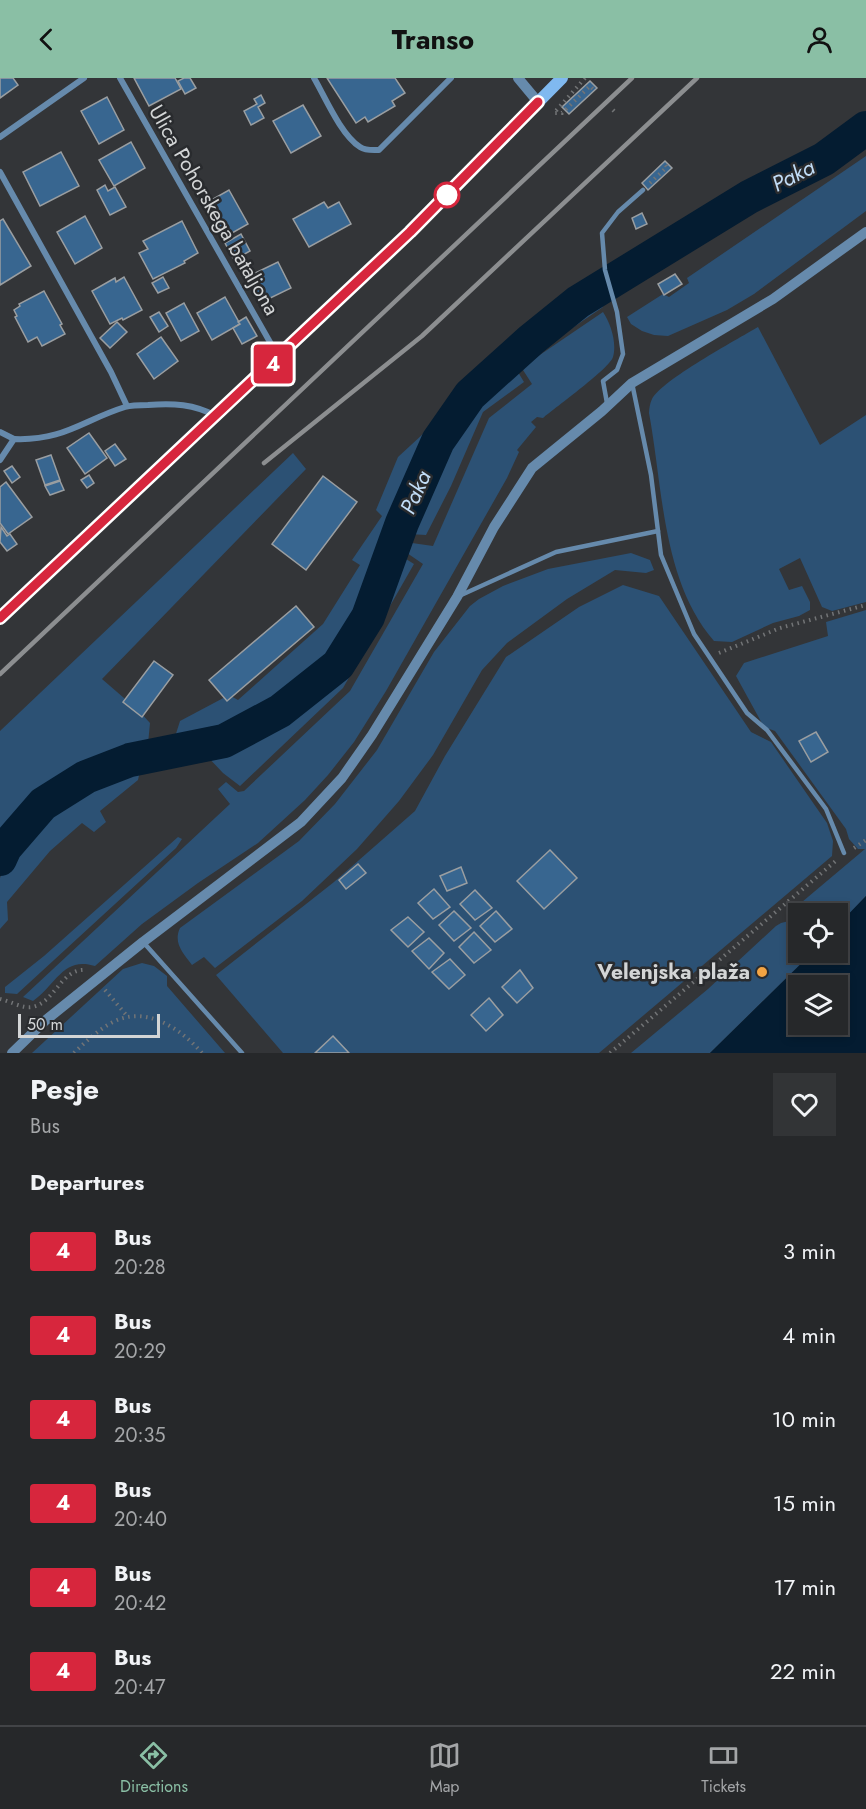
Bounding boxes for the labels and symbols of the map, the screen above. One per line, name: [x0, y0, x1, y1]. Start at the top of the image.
street label: Ulica Pohorskega bataljona: [141, 99, 287, 321]
water label: Paka: [766, 151, 820, 199]
unlabelled marker: [434, 182, 460, 208]
line badge: 4: [254, 344, 292, 384]
water label: Paka: [391, 465, 439, 519]
place label: Velenjska plaža: [596, 957, 750, 987]
marker: Velenjska plaža: [755, 965, 769, 979]
scale bar: [18, 1011, 160, 1038]

